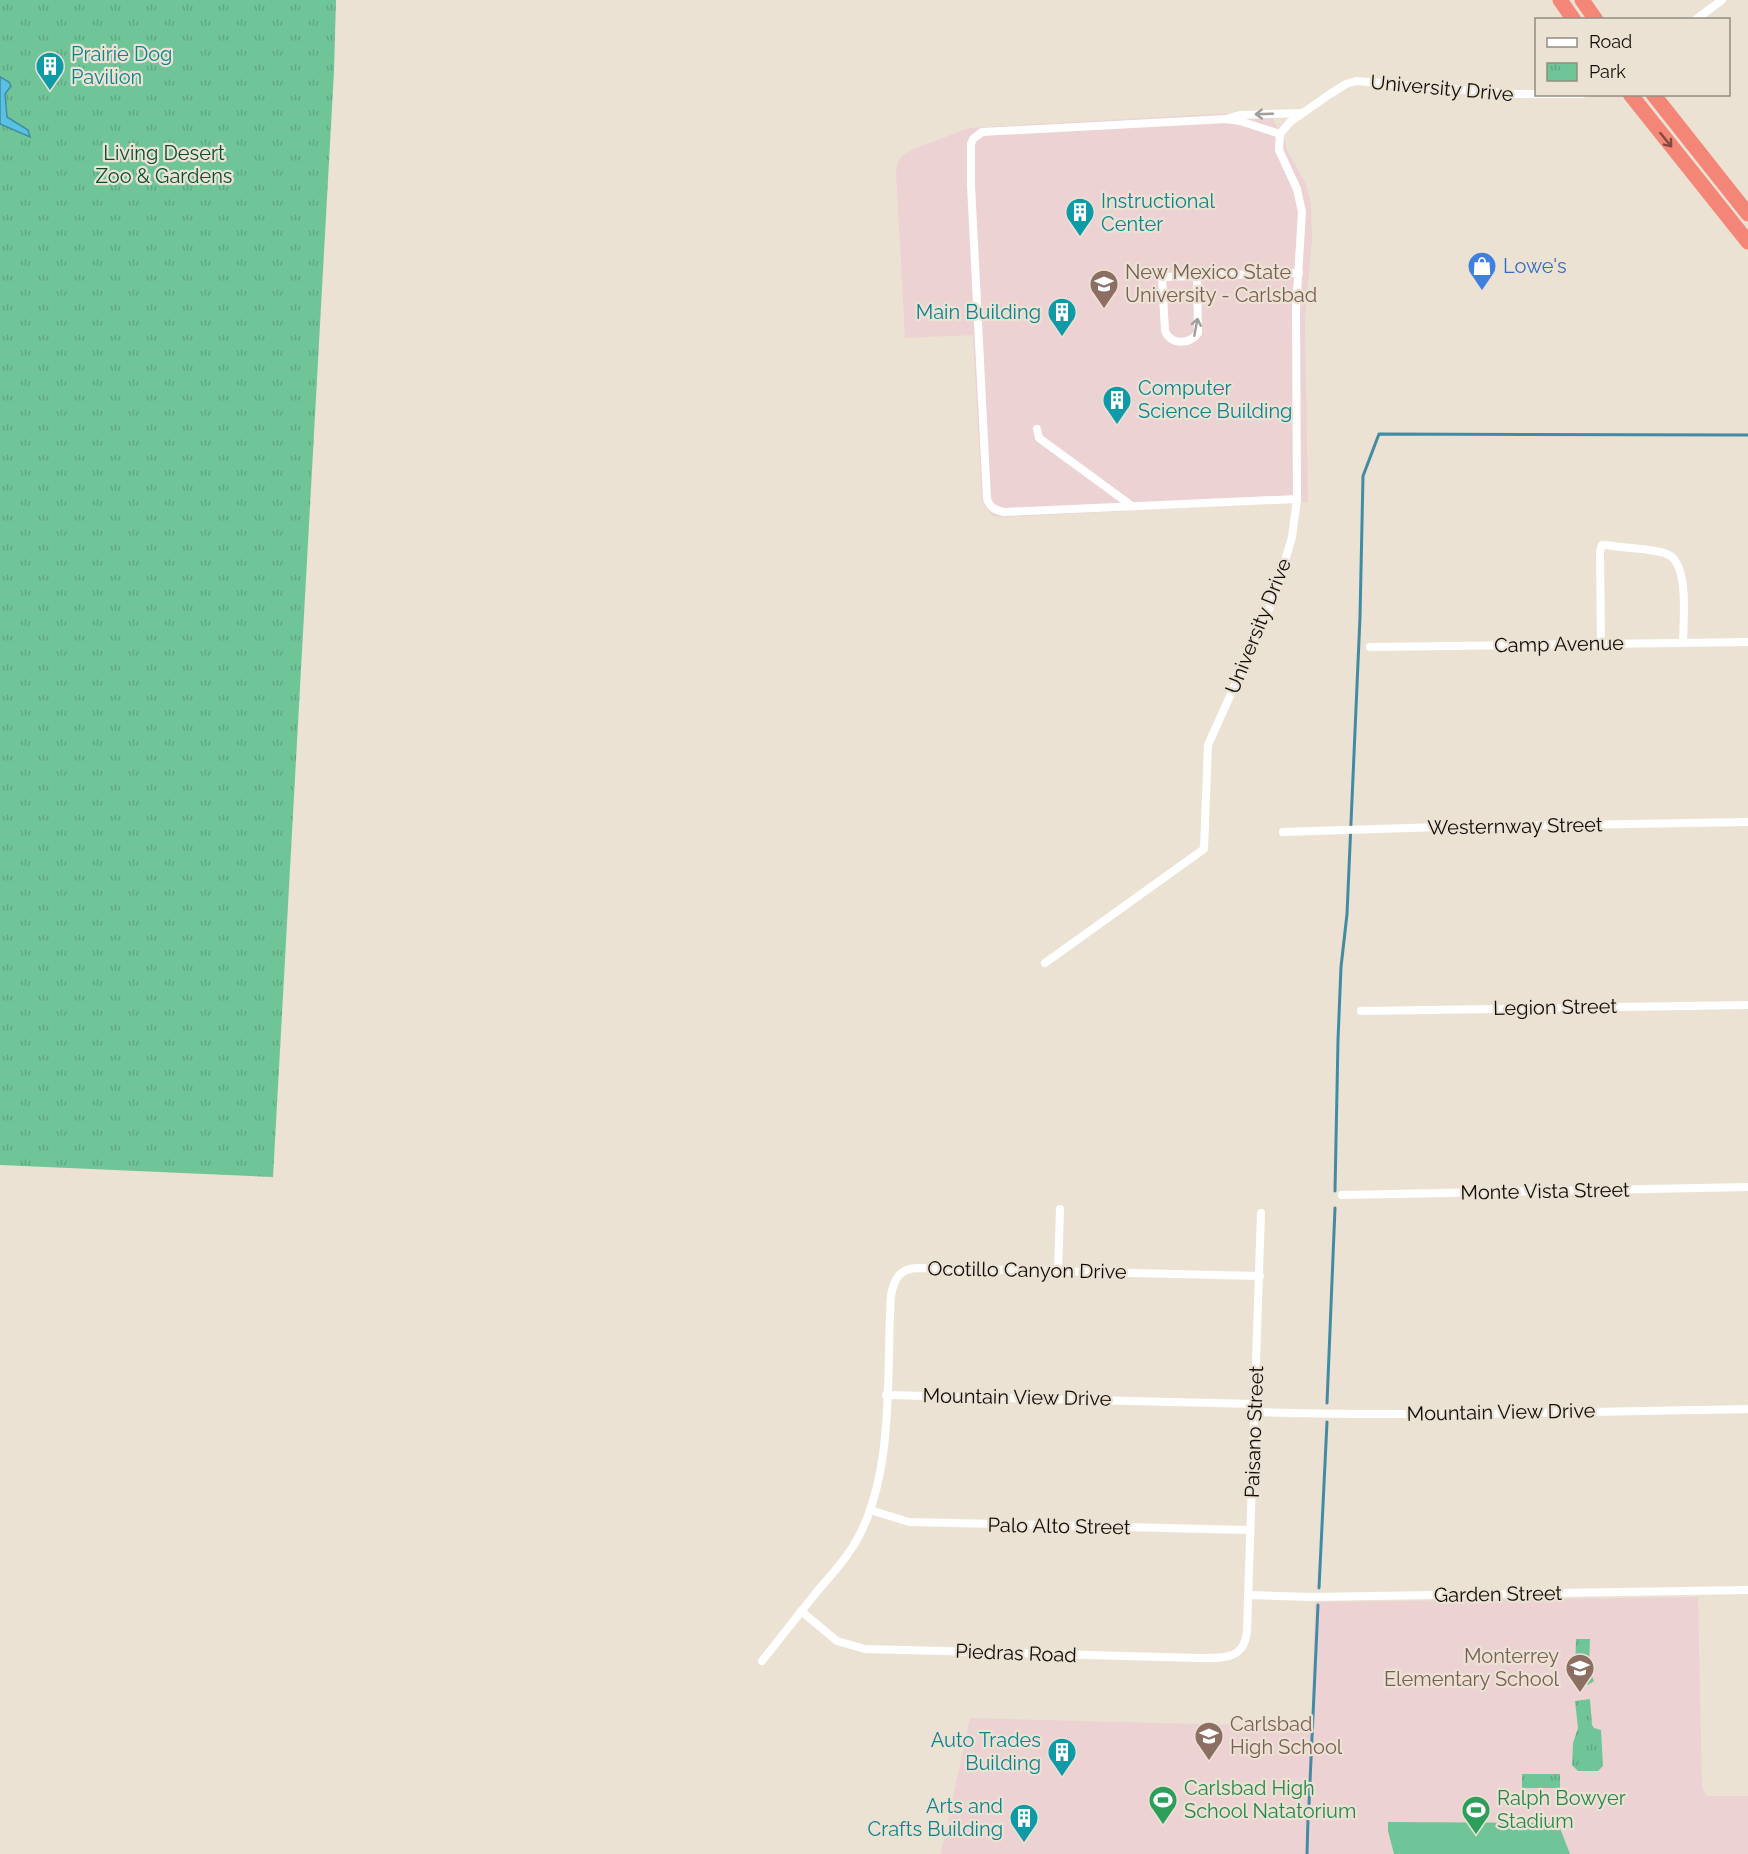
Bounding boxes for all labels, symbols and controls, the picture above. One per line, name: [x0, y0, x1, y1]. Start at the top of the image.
legend: [1535, 18, 1730, 96]
text: Road: [1589, 31, 1632, 52]
place label: Prairie Dog Pavilion: [71, 42, 172, 89]
building icon: Prairie Dog Pavilion: [34, 50, 66, 92]
text: Park: [1589, 61, 1626, 82]
street label: University Drive: [1369, 70, 1515, 106]
one-way arrow: [1254, 109, 1274, 120]
one-way arrow: [1660, 132, 1673, 148]
park label: Living Desert Zoo & Gardens: [95, 141, 233, 188]
place label: Instructional Center: [1101, 189, 1215, 236]
building icon: Instructional Center: [1064, 196, 1096, 238]
shop icon: Lowe's: [1466, 250, 1498, 292]
place label: Lowe's: [1503, 254, 1567, 278]
place label: New Mexico State University - Carlsbad: [1125, 260, 1317, 307]
school or university icon: New Mexico State University - Carlsbad: [1088, 268, 1120, 310]
building icon: Main Building: [1046, 296, 1078, 338]
place label: Main Building: [916, 300, 1041, 324]
one-way arrow: [1191, 318, 1202, 337]
place label: Computer Science Building: [1138, 376, 1292, 423]
building icon: Computer Science Building: [1101, 384, 1133, 426]
street label: University Drive: [1220, 555, 1296, 697]
street label: Camp Avenue: [1494, 631, 1624, 657]
street label: Westernway Street: [1427, 812, 1603, 840]
street label: Legion Street: [1493, 994, 1617, 1020]
street label: Monte Vista Street: [1460, 1178, 1630, 1204]
street label: Ocotillo Canyon Drive: [927, 1256, 1127, 1284]
street label: Paisano Street: [1240, 1365, 1268, 1499]
street label: Mountain View Drive: [922, 1383, 1112, 1411]
street label: Mountain View Drive: [1406, 1398, 1596, 1426]
street label: Palo Alto Street: [987, 1513, 1131, 1539]
street label: Garden Street: [1434, 1581, 1563, 1607]
street label: Piedras Road: [955, 1639, 1077, 1667]
place label: Monterrey Elementary School: [1384, 1644, 1560, 1691]
school or university icon: Monterrey Elementary School: [1564, 1652, 1596, 1694]
place label: Carlsbad High School: [1230, 1712, 1343, 1759]
school or university icon: Carlsbad High School: [1193, 1720, 1225, 1762]
place label: Auto Trades Building: [931, 1728, 1041, 1775]
building icon: Auto Trades Building: [1046, 1736, 1078, 1778]
place label: Carlsbad High School Natatorium: [1184, 1776, 1356, 1823]
sports icon: Carlsbad High School Natatorium: [1147, 1784, 1179, 1826]
place label: Ralph Bowyer Stadium: [1497, 1786, 1626, 1833]
place label: Arts and Crafts Building: [868, 1794, 1003, 1841]
sports icon: Ralph Bowyer Stadium: [1460, 1794, 1492, 1836]
building icon: Arts and Crafts Building: [1008, 1802, 1040, 1844]

